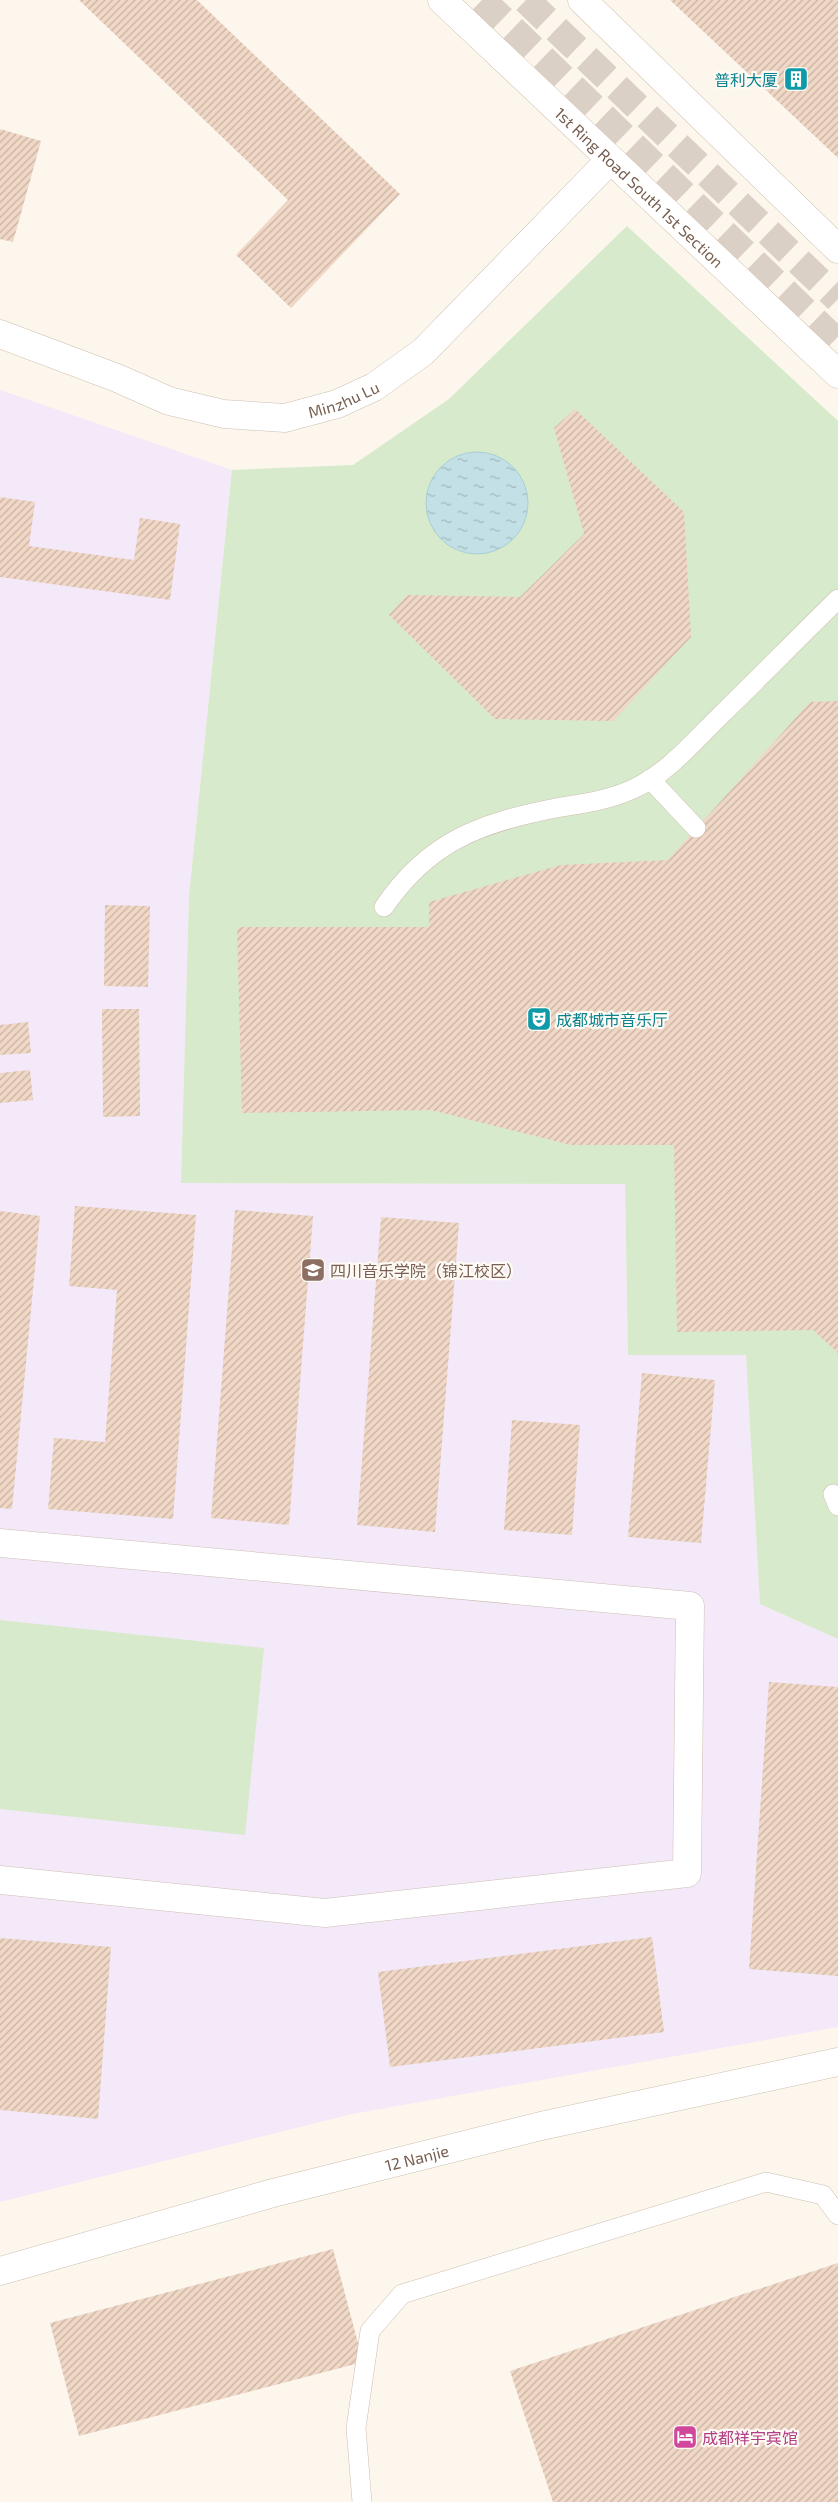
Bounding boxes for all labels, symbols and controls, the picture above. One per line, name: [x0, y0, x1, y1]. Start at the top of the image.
building icon: 普利大厦: [783, 66, 809, 92]
place label: 普利大厦: [714, 70, 778, 89]
street label: 1st Ring Road South 1st Section: [552, 103, 728, 271]
street label: Minzhu Lu: [306, 377, 382, 421]
theatre icon: 成都城市音乐厅: [526, 1006, 552, 1032]
place label: 成都城市音乐厅: [556, 1010, 668, 1029]
school or university icon: 四川音乐学院（锦江校区）: [300, 1257, 326, 1283]
place label: 四川音乐学院（锦江校区）: [330, 1261, 522, 1280]
street label: 12 Nanjie: [383, 2140, 450, 2174]
hotel icon: 成都祥宇宾馆: [672, 2424, 698, 2450]
place label: 成都祥宇宾馆: [702, 2428, 798, 2447]

